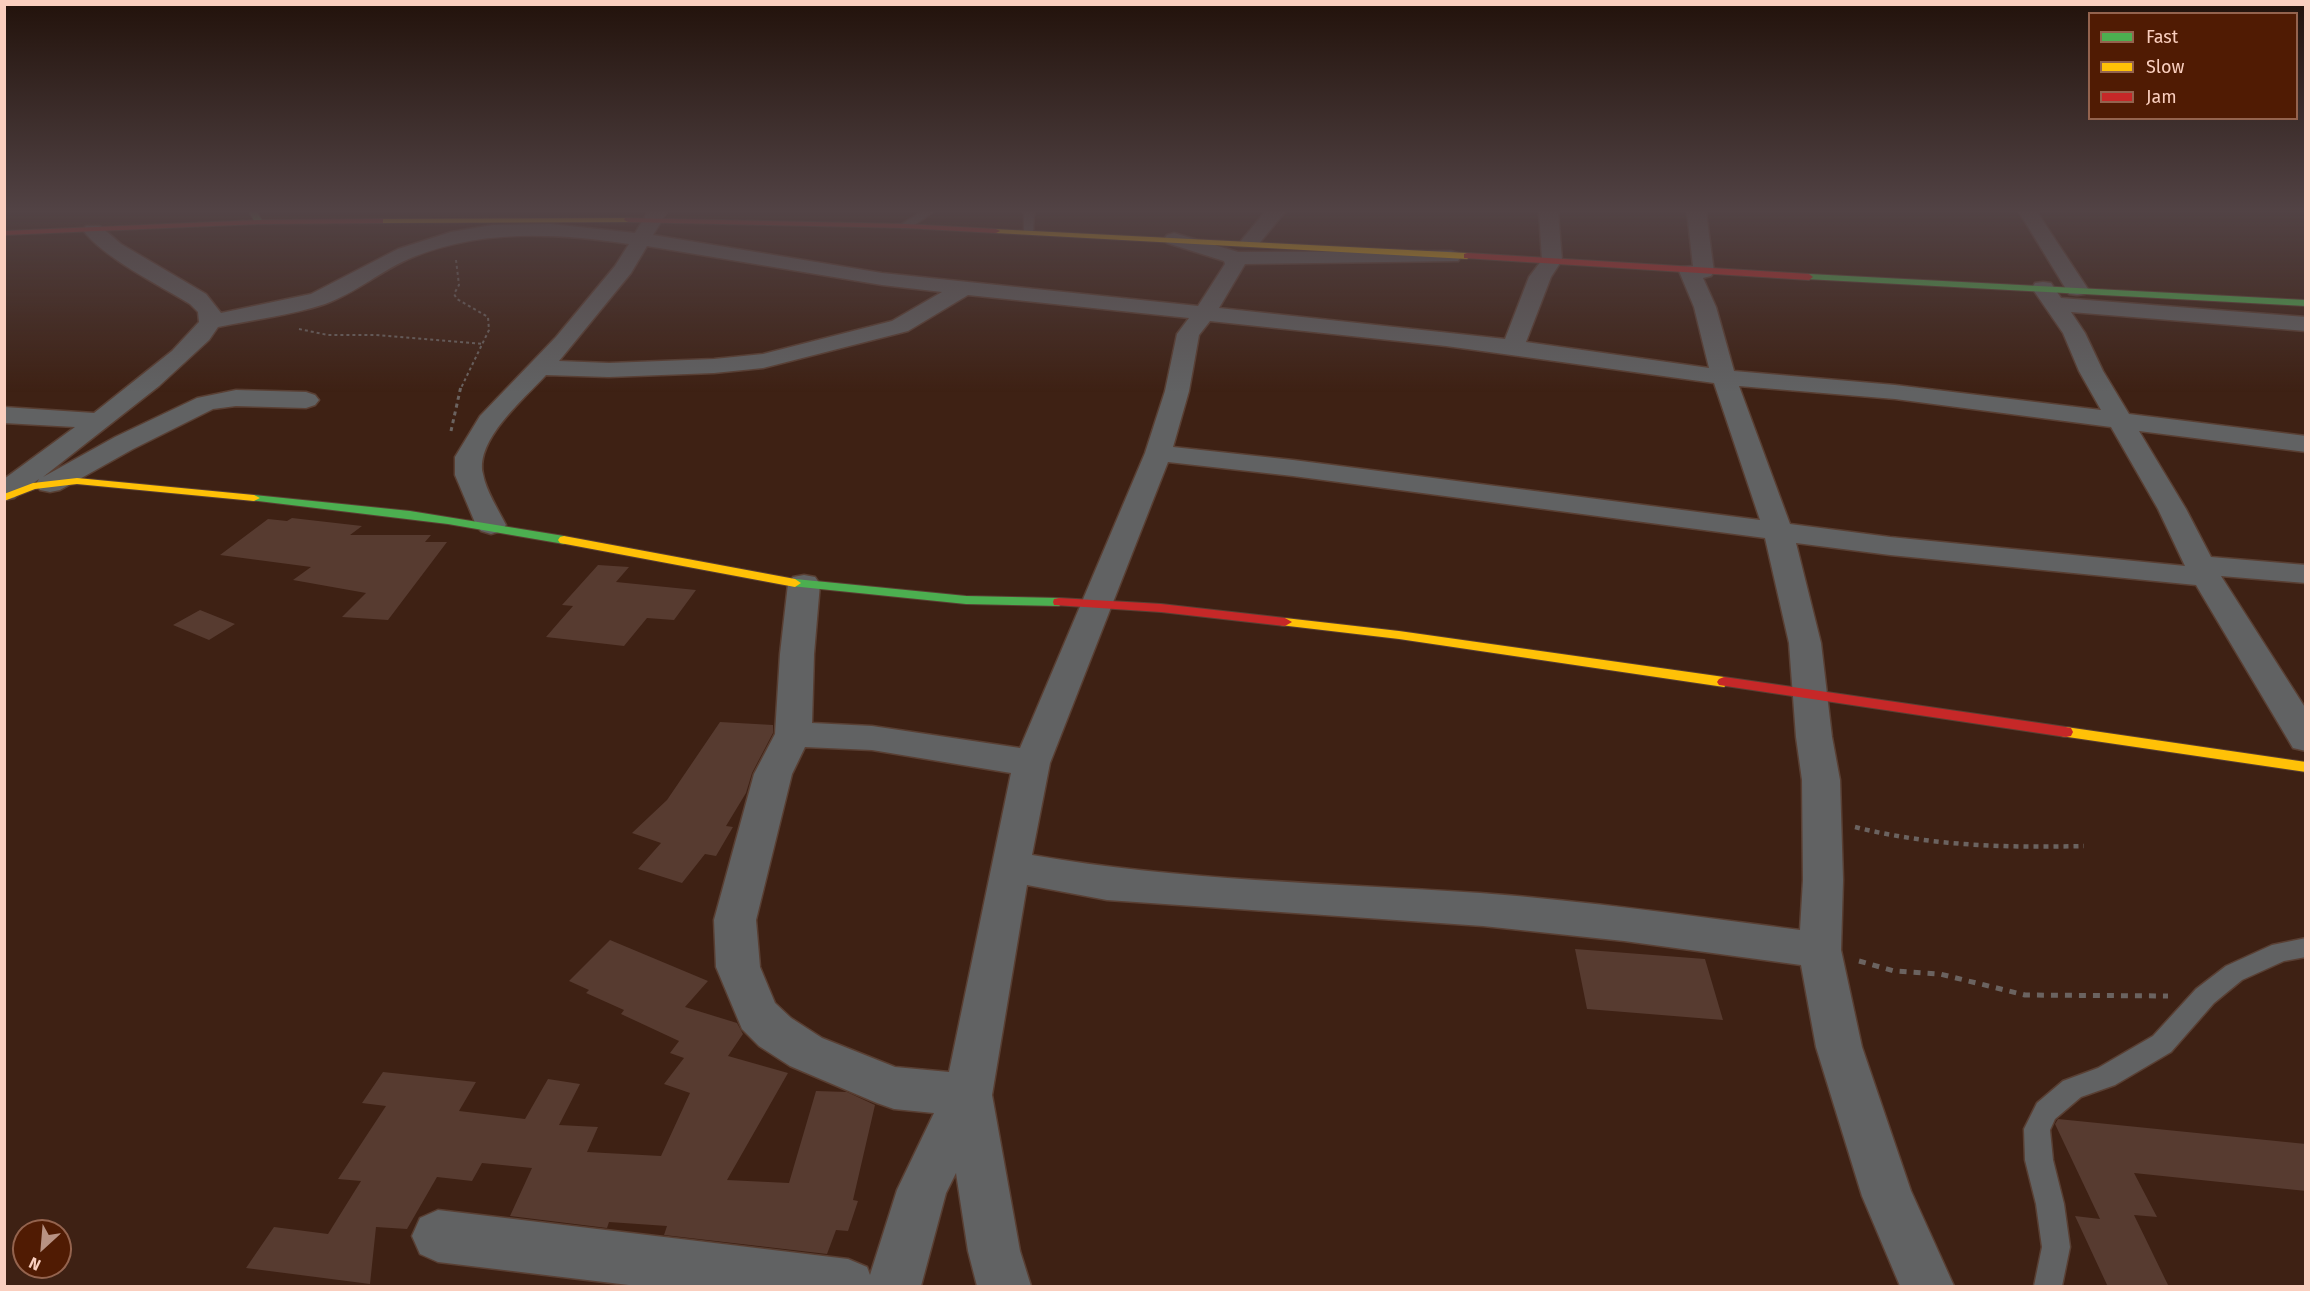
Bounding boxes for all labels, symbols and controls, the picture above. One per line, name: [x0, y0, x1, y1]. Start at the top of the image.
legend: [2088, 12, 2298, 120]
text: Fast: [2146, 26, 2178, 48]
text: Slow: [2146, 56, 2184, 78]
text: Jam: [2146, 86, 2177, 108]
north arrow: [12, 1219, 72, 1279]
text: N: [26, 1253, 44, 1275]

